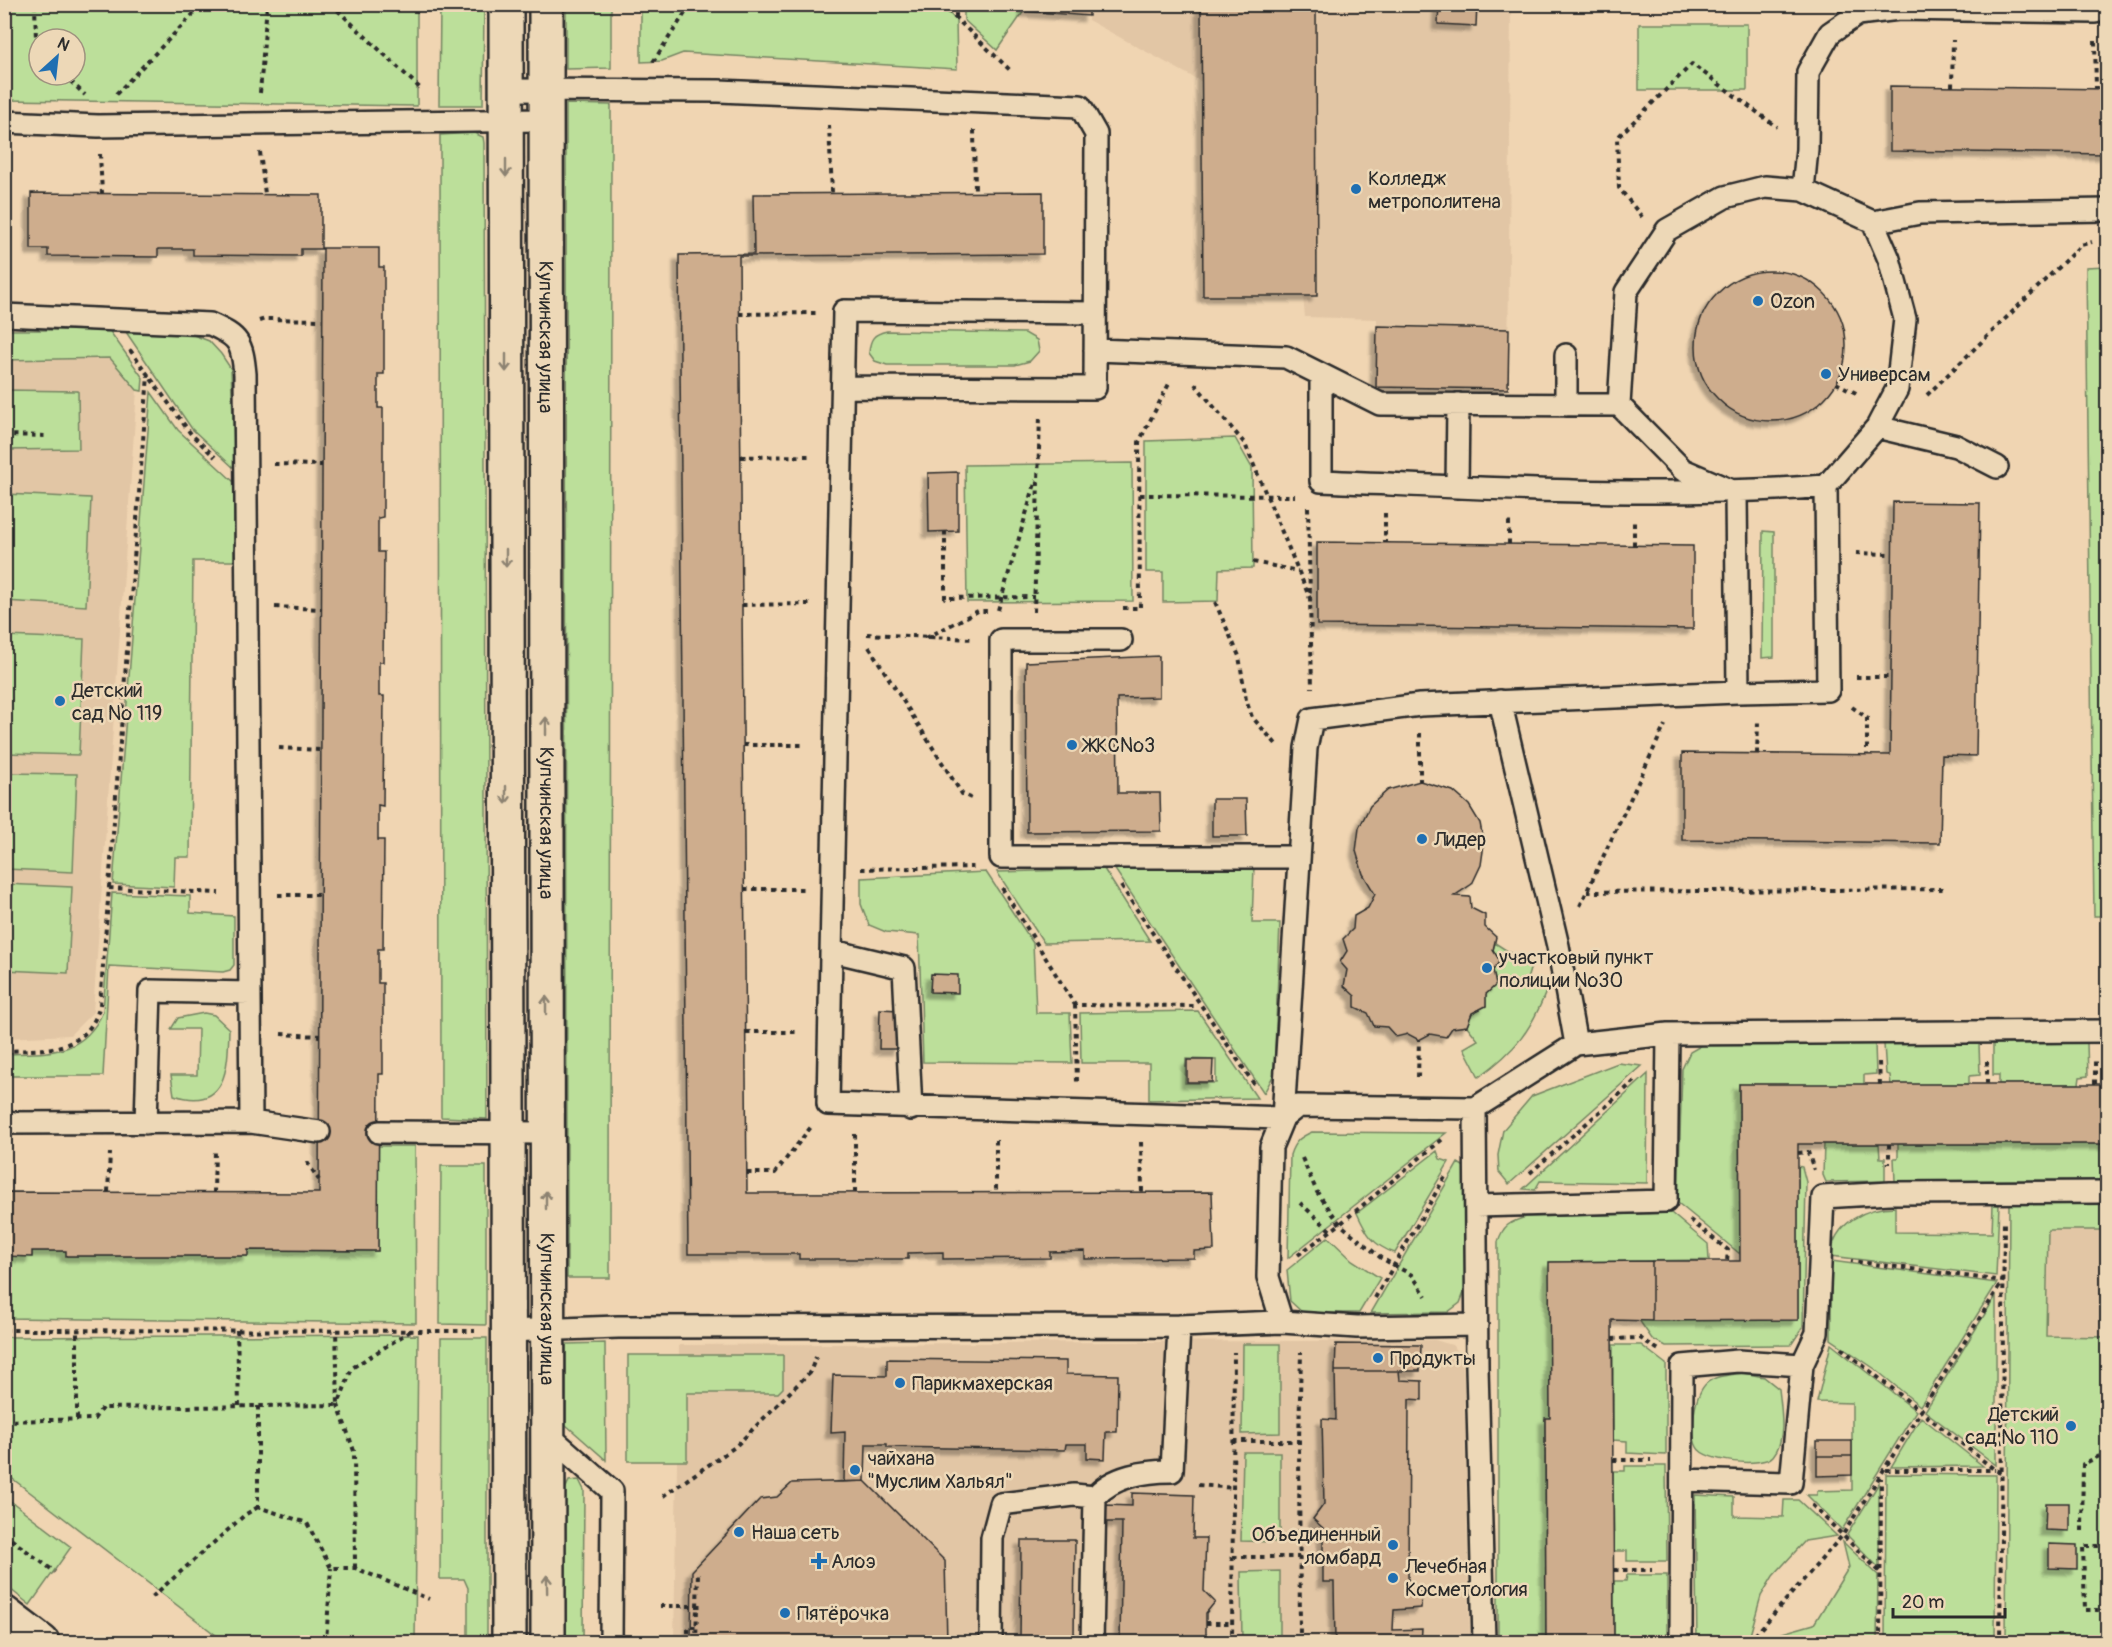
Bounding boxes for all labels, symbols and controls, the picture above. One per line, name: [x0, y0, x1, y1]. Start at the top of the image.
north arrow: [27, 27, 87, 87]
text: N: [54, 33, 73, 56]
one-way arrow: [500, 157, 512, 177]
place label: Колледж метрополитена: [1368, 166, 1501, 214]
marker: Колледж метрополитена: [1349, 182, 1363, 196]
street label: Купчинская улица: [533, 261, 558, 413]
place label: Ozon: [1770, 289, 1815, 314]
marker: Ozon: [1751, 294, 1765, 308]
one-way arrow: [500, 352, 512, 372]
place label: Универсам: [1838, 362, 1931, 387]
marker: Универсам: [1819, 367, 1833, 381]
one-way arrow: [500, 547, 512, 567]
place label: Детский сад № 119: [71, 678, 162, 726]
marker: Детский сад № 119: [53, 694, 67, 708]
one-way arrow: [540, 717, 552, 737]
place label: ЖКС№3: [1081, 733, 1155, 758]
marker: ЖКС№3: [1065, 738, 1079, 752]
street label: Купчинская улица: [534, 747, 559, 899]
one-way arrow: [500, 784, 512, 804]
place label: Лидер: [1433, 827, 1486, 852]
marker: Лидер: [1415, 832, 1429, 846]
place label: участковый пункт полиции №30: [1498, 945, 1653, 993]
marker: участковый пункт полиции №30: [1480, 961, 1494, 975]
one-way arrow: [540, 996, 552, 1016]
one-way arrow: [540, 1191, 552, 1211]
street label: Купчинская улица: [535, 1233, 560, 1385]
place label: Продукты: [1390, 1346, 1476, 1371]
marker: Продукты: [1371, 1351, 1385, 1365]
place label: Парикмахерская: [912, 1371, 1053, 1396]
marker: Парикмахерская: [893, 1376, 907, 1390]
place label: Детский сад № 110: [1965, 1402, 2059, 1450]
marker: Детский сад № 110: [2064, 1419, 2078, 1433]
place label: чайхана "Муслим Хальял": [867, 1446, 1013, 1494]
marker: чайхана "Муслим Хальял": [848, 1463, 862, 1477]
place label: Наша сеть: [751, 1520, 840, 1545]
place label: Объединенный ломбард: [1251, 1522, 1381, 1570]
marker: Наша сеть: [732, 1525, 746, 1539]
marker: Объединенный ломбард: [1386, 1538, 1400, 1552]
place label: Алоэ: [831, 1549, 876, 1574]
marker: Алоэ: [812, 1554, 826, 1568]
place label: Лечебная Косметология: [1404, 1554, 1528, 1602]
marker: Лечебная Косметология: [1386, 1571, 1400, 1585]
one-way arrow: [541, 1575, 553, 1595]
scale bar: [1893, 1581, 2006, 1619]
text: 20 m: [1902, 1591, 1944, 1614]
place label: Пятёрочка: [797, 1601, 889, 1626]
marker: Пятёрочка: [778, 1606, 792, 1620]

